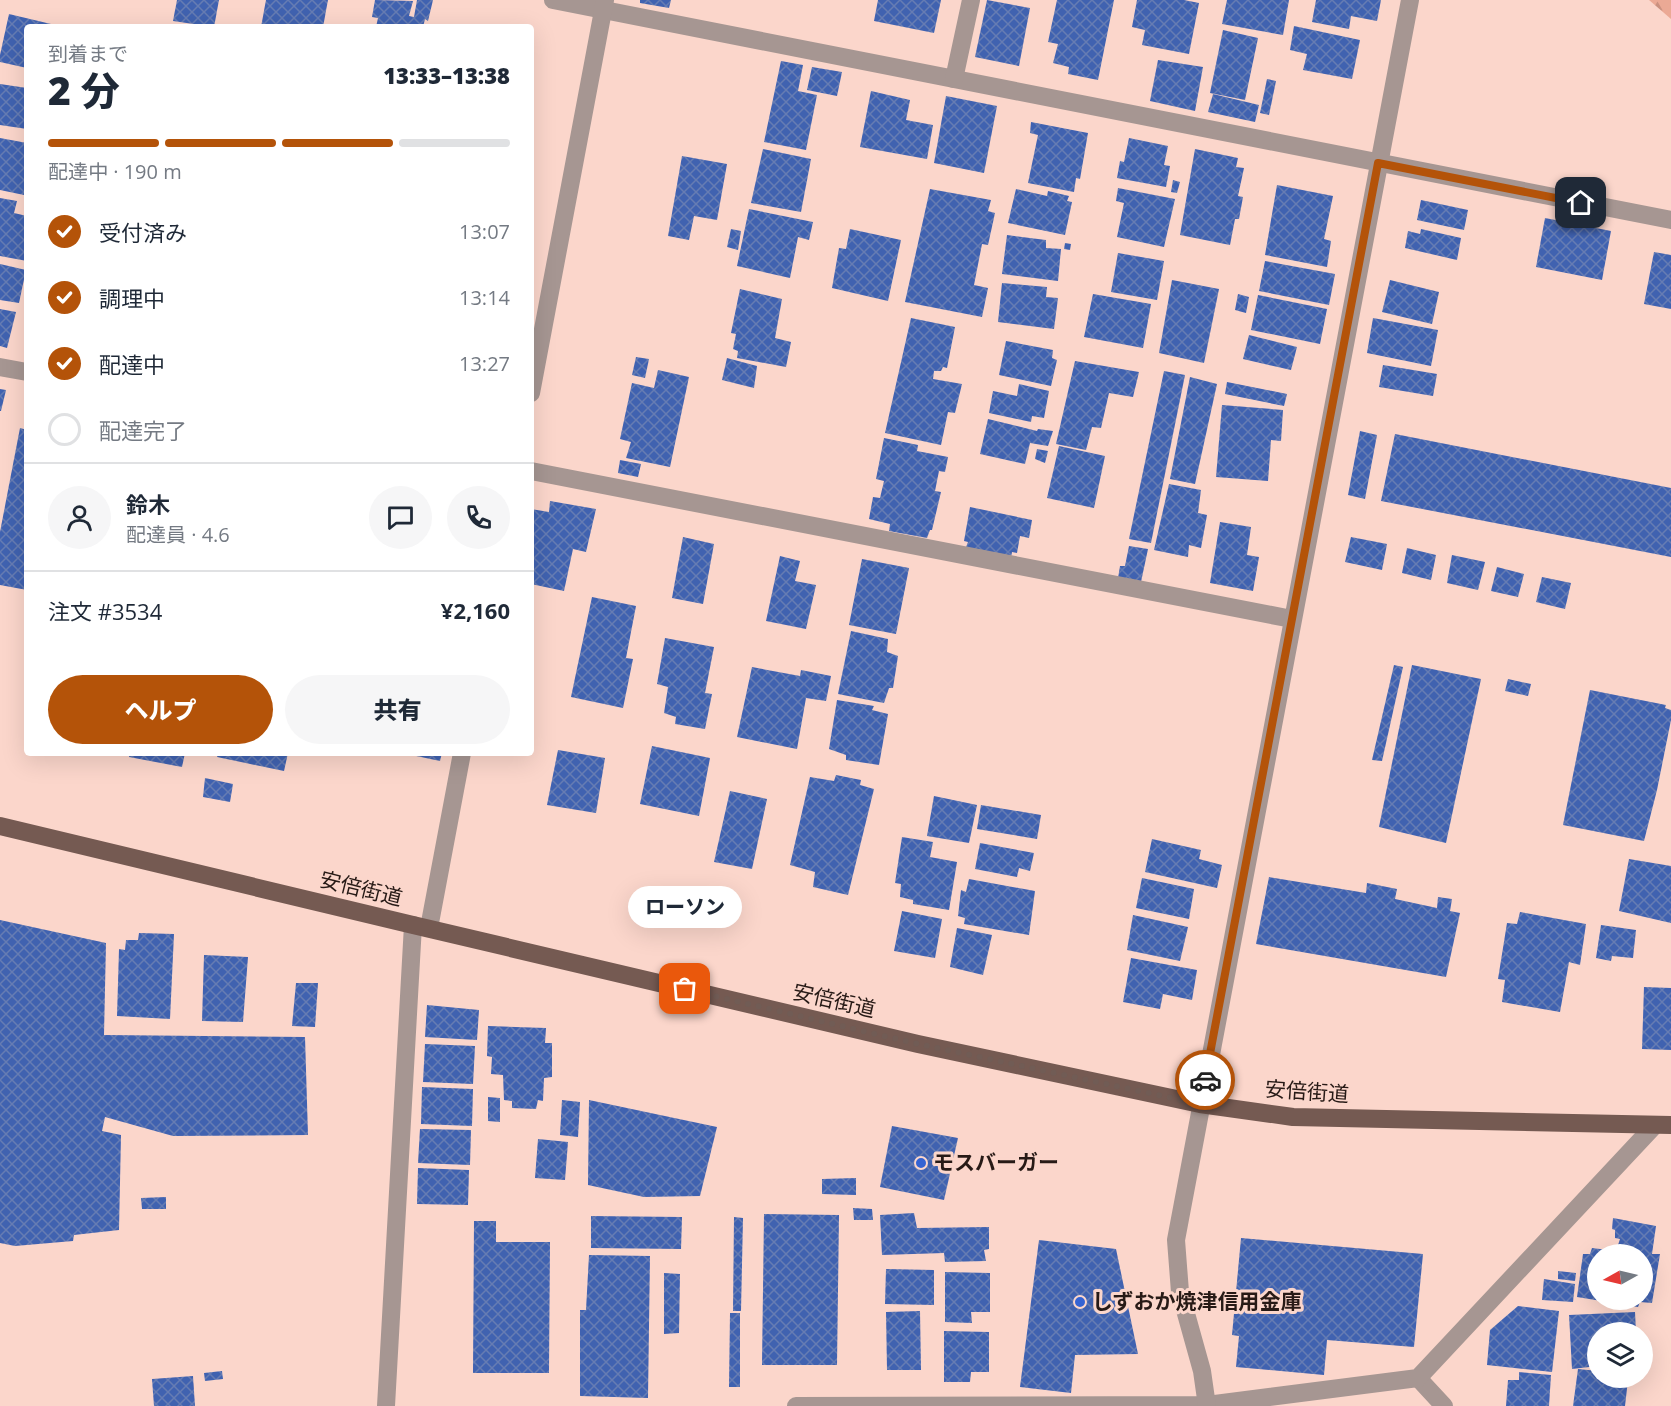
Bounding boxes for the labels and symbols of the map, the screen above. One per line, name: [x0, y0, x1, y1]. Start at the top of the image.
pin: [1555, 177, 1606, 228]
street label: 安倍街道: [317, 864, 405, 912]
callout: ローソン: [628, 887, 742, 929]
pin: [659, 963, 710, 1014]
street label: 安倍街道: [790, 977, 878, 1023]
courier: [1175, 1050, 1235, 1110]
street label: 安倍街道: [1264, 1074, 1350, 1108]
place label: モスバーガー: [933, 1148, 1059, 1176]
marker: モスバーガー: [914, 1156, 928, 1170]
north arrow: [1587, 1244, 1653, 1310]
place label: しずおか焼津信用金庫: [1092, 1287, 1302, 1315]
marker: しずおか焼津信用金庫: [1073, 1295, 1087, 1309]

